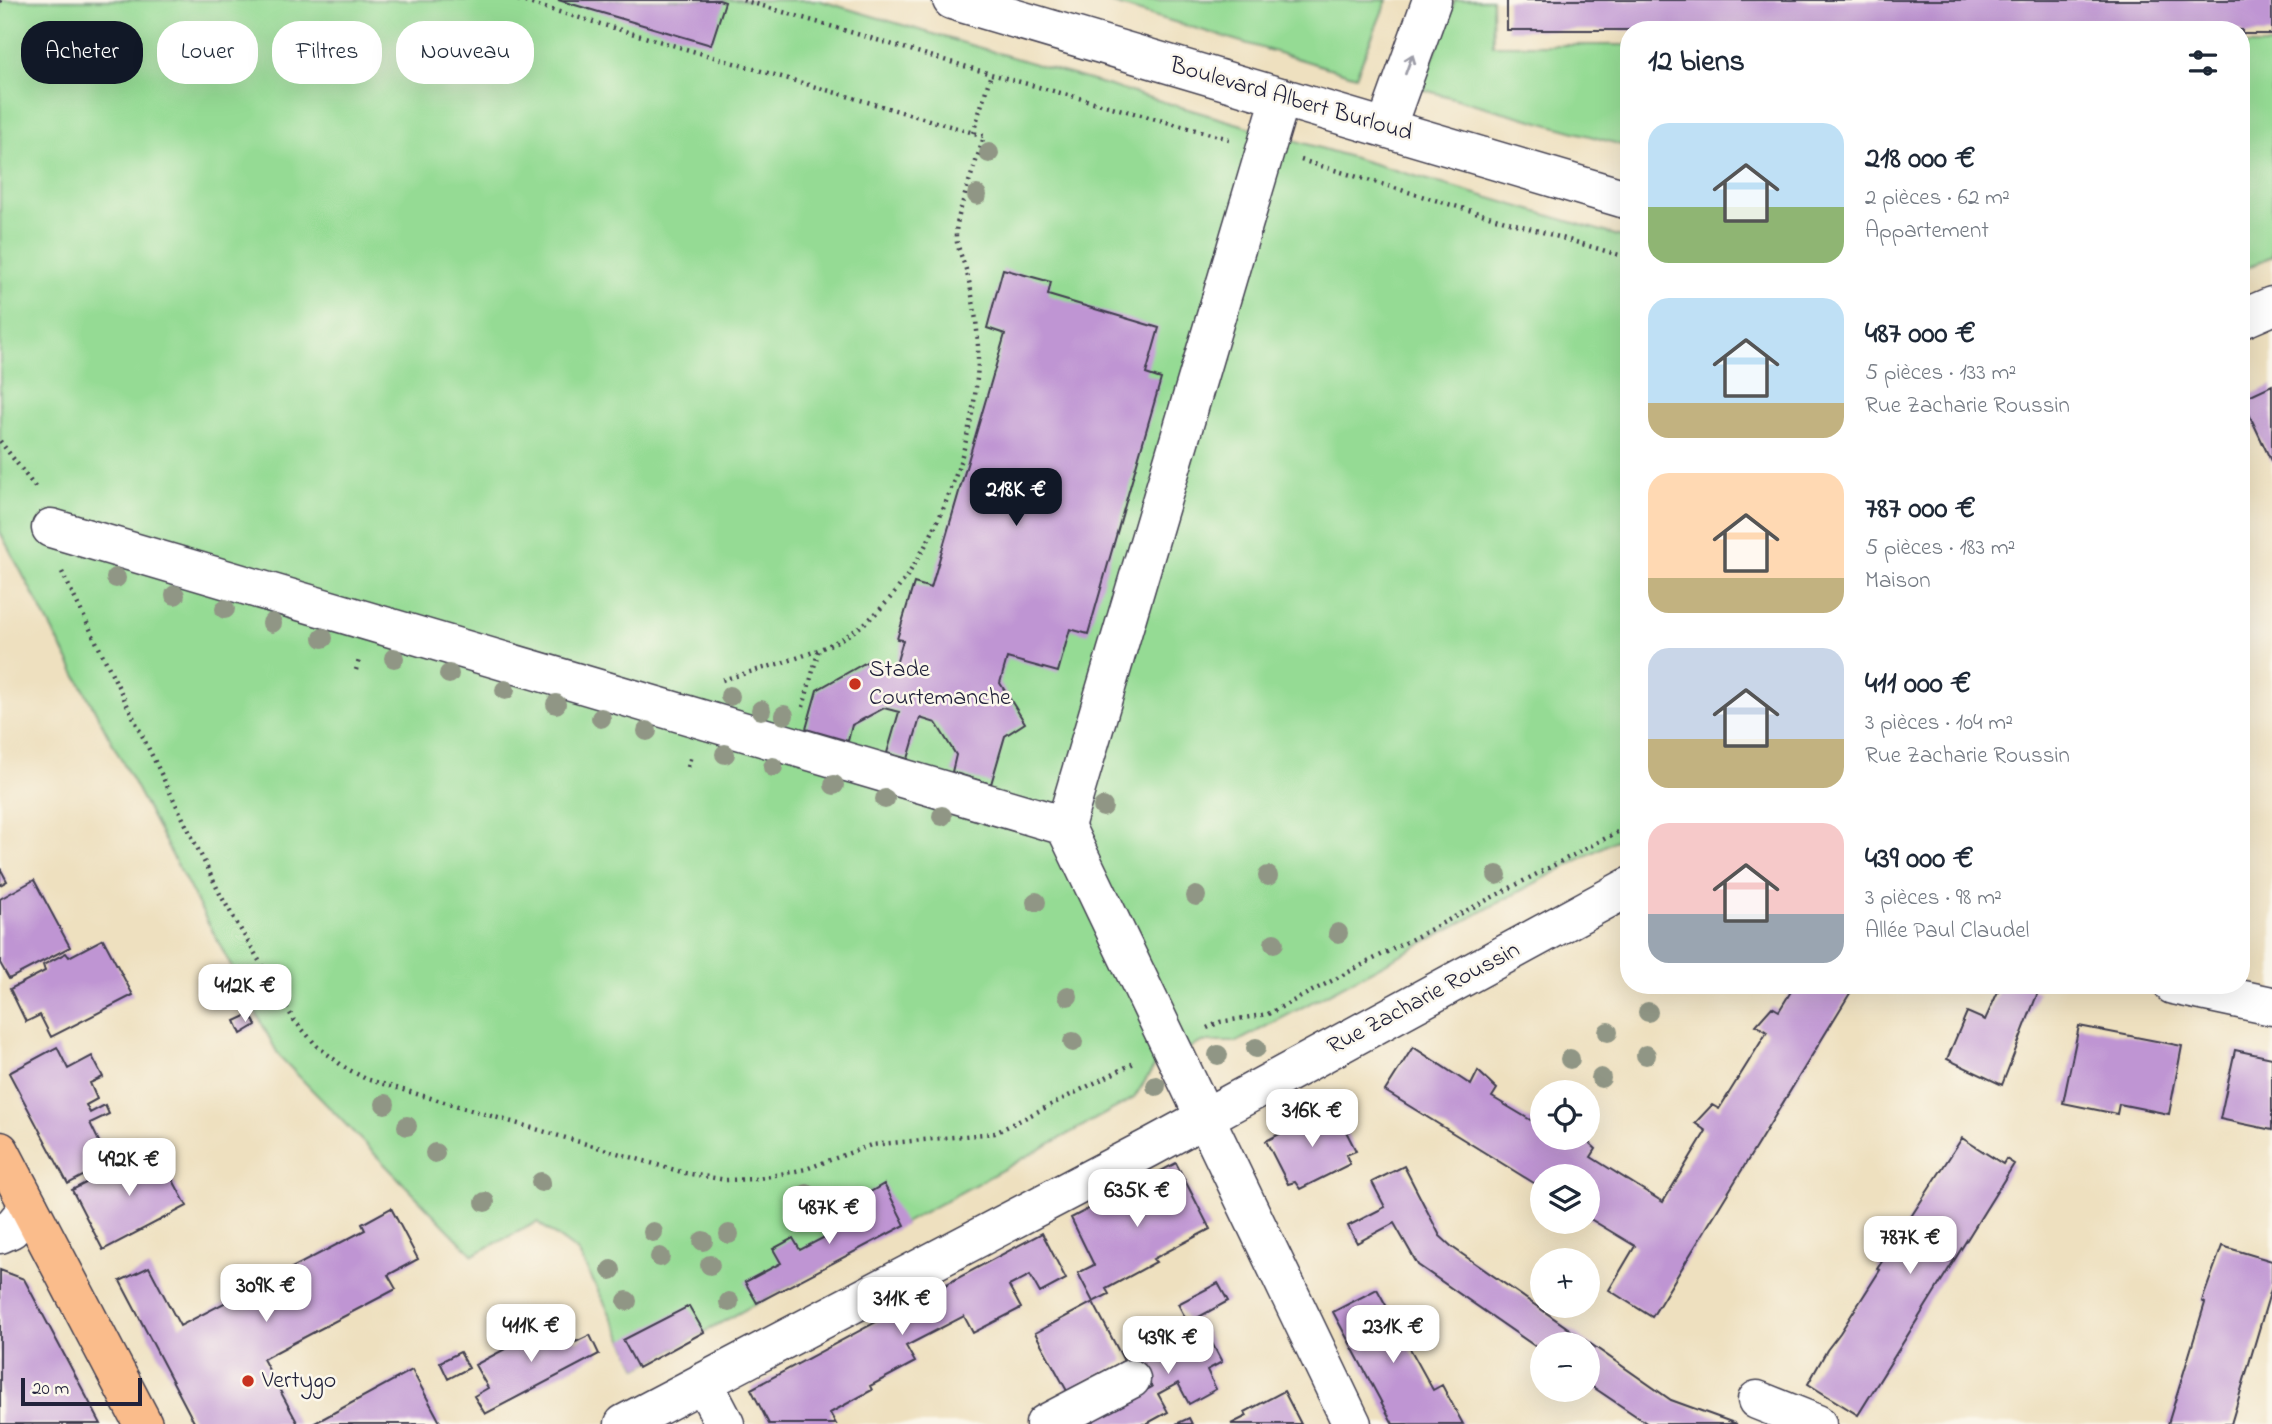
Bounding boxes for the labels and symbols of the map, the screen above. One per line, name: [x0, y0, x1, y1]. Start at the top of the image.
street label: Boulevard Albert Burloud: [1165, 48, 1417, 152]
one-way arrow: [1404, 53, 1416, 75]
pin: 218K €: [959, 468, 1073, 528]
place label: Stade Courtemanche: [869, 653, 1011, 716]
marker: Stade Courtemanche: [847, 676, 863, 692]
street label: Rue Zacharie Roussin: [1321, 933, 1527, 1065]
pin: 412K €: [188, 964, 302, 1024]
pin: 316K €: [1255, 1090, 1369, 1149]
pin: 492K €: [72, 1138, 186, 1198]
pin: 635K €: [1080, 1170, 1194, 1229]
pin: 487K €: [772, 1186, 886, 1246]
pin: 787K €: [1853, 1216, 1967, 1276]
pin: 309K €: [209, 1264, 323, 1324]
pin: 311K €: [845, 1278, 959, 1337]
pin: 411K €: [474, 1304, 588, 1364]
pin: 231K €: [1336, 1306, 1450, 1365]
pin: 439K €: [1111, 1316, 1225, 1376]
place label: Vertygo: [261, 1364, 336, 1400]
marker: Vertygo: [240, 1373, 256, 1389]
scale bar: [21, 1375, 142, 1407]

